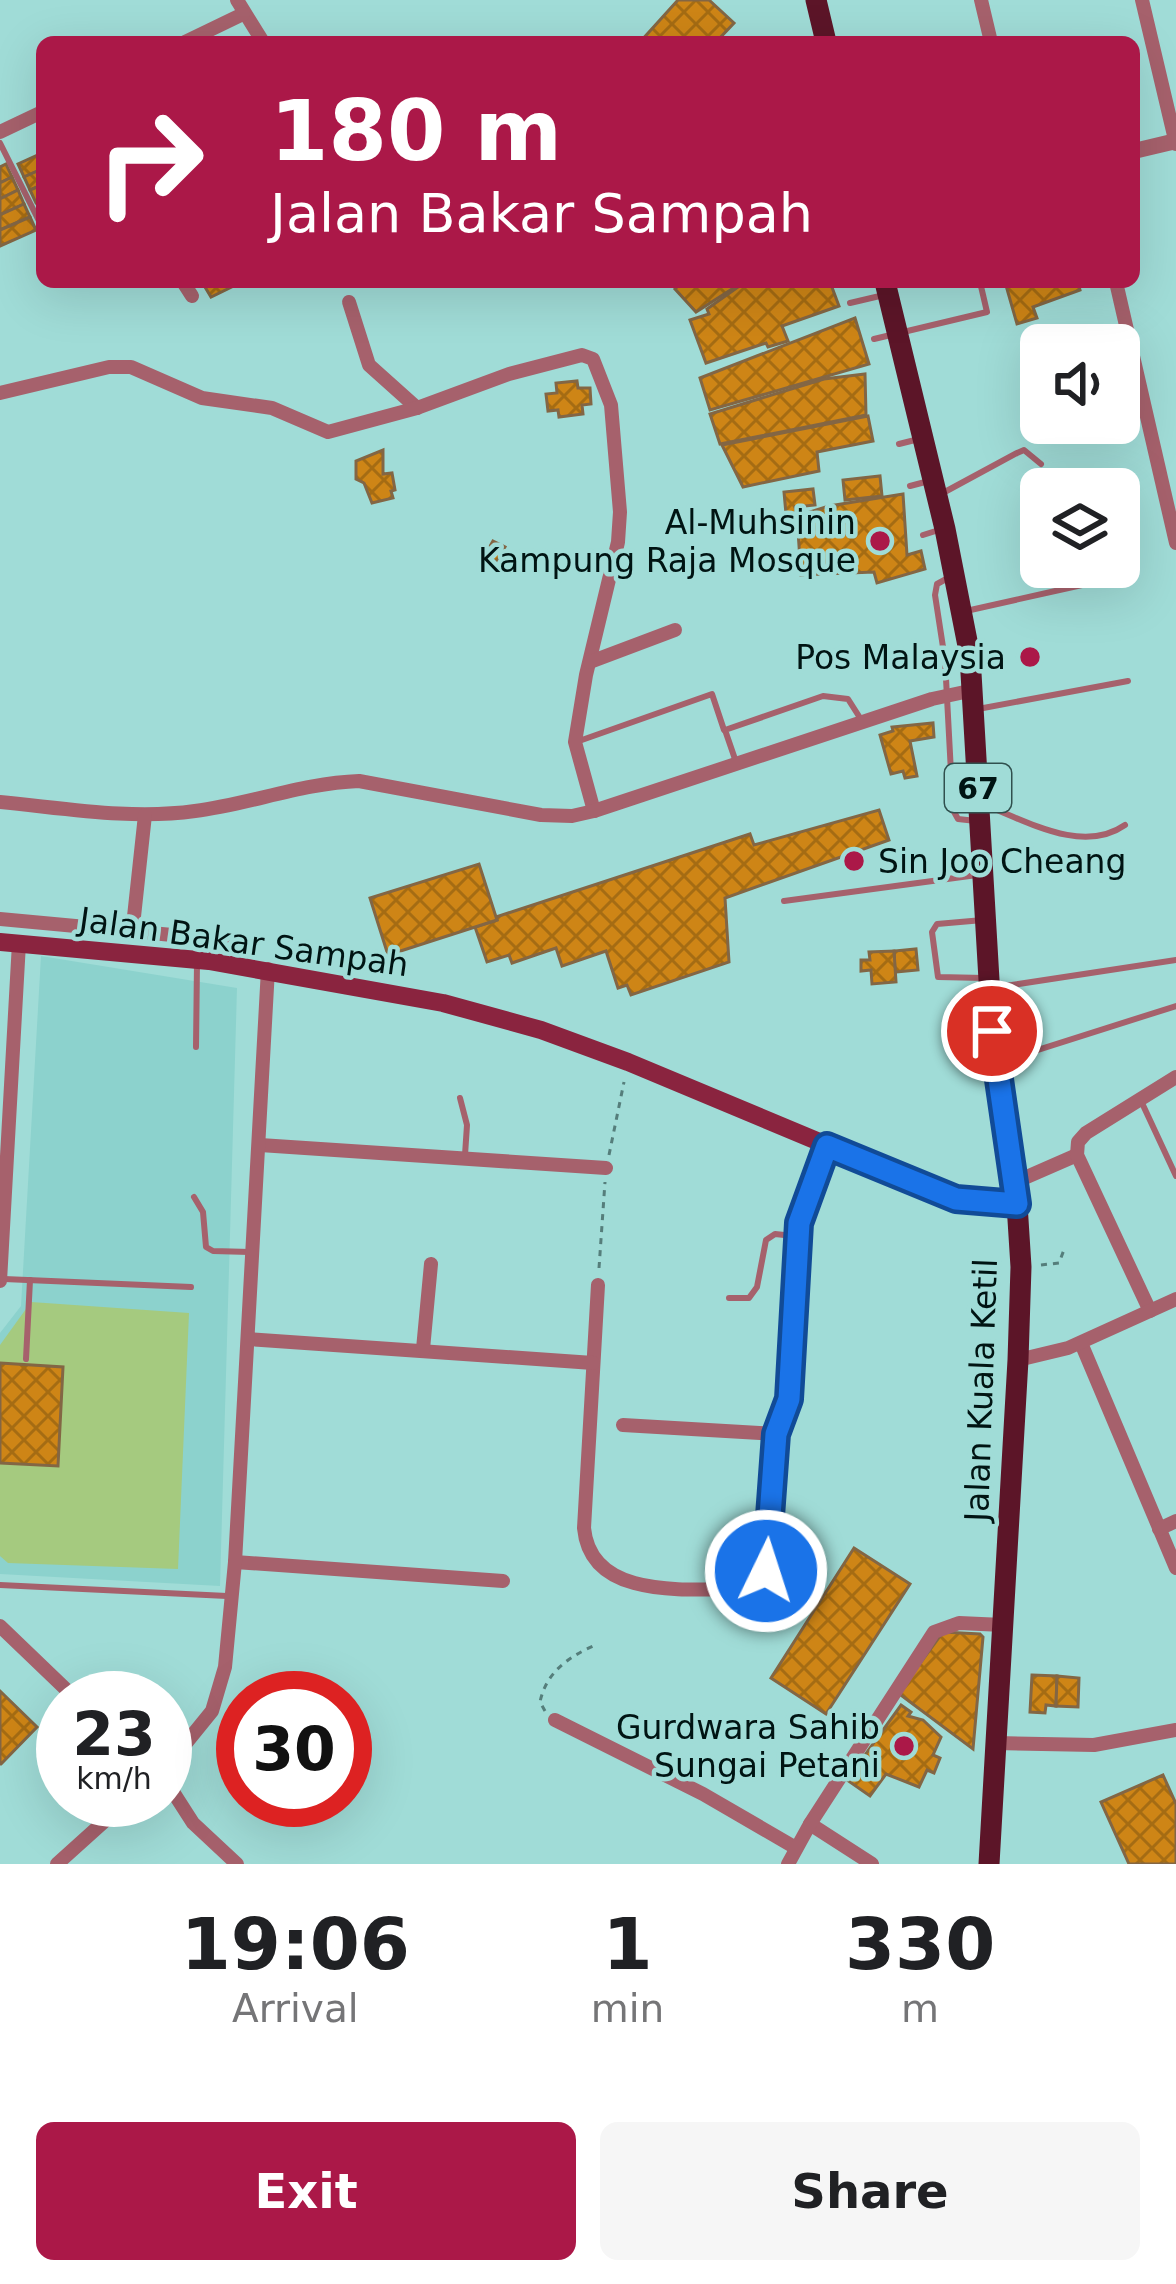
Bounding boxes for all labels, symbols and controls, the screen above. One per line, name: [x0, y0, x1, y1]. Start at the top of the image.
text: 180 m: [270, 82, 562, 180]
icon: right: [72, 84, 228, 240]
text: Jalan Bakar Sampah: [270, 182, 813, 245]
map controls: [1020, 324, 1140, 588]
button: sound: [1020, 324, 1140, 444]
button: layers: [1020, 468, 1140, 588]
place label: Al-Muhsinin Kampung Raja Mosque: [478, 503, 856, 580]
marker: Al-Muhsinin Kampung Raja Mosque: [867, 528, 893, 554]
place label: Pos Malaysia: [795, 638, 1006, 677]
marker: Pos Malaysia: [1017, 644, 1043, 670]
road number: 67: [945, 764, 1011, 812]
place label: Sin Joo Cheang: [878, 842, 1126, 881]
marker: Sin Joo Cheang: [841, 848, 867, 874]
street label: Jalan Bakar Sampah: [75, 899, 411, 984]
pin: [941, 980, 1043, 1082]
icon: arrive: [959, 998, 1025, 1064]
street label: Jalan Kuala Ketil: [957, 1258, 1005, 1524]
position arrow: [703, 1508, 829, 1634]
speed limit sign: 30: [216, 1671, 372, 1827]
text: 23: [72, 1699, 156, 1769]
place label: Gurdwara Sahib Sungai Petani: [616, 1708, 880, 1785]
marker: Gurdwara Sahib Sungai Petani: [891, 1733, 917, 1759]
text: km/h: [76, 1761, 152, 1796]
text: 19:06: [181, 1902, 410, 1986]
text: 1: [602, 1902, 652, 1986]
text: 330: [845, 1902, 995, 1986]
text: Arrival: [232, 1986, 359, 2031]
text: min: [591, 1986, 664, 2031]
text: m: [901, 1986, 939, 2031]
button: Exit: [36, 2122, 576, 2260]
button: Share: [600, 2122, 1140, 2260]

